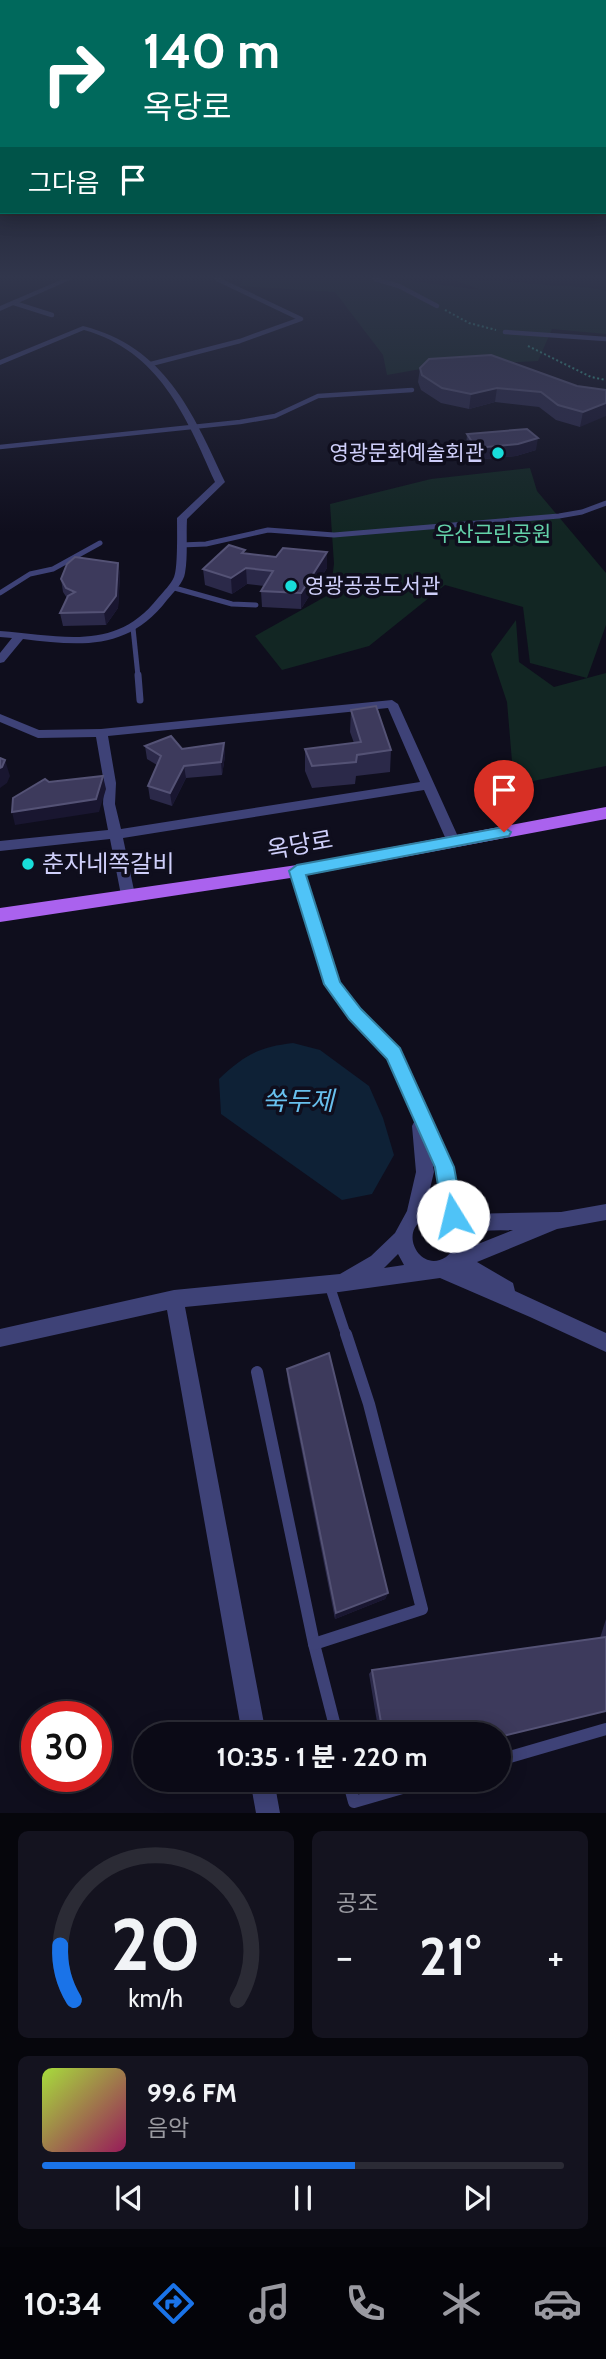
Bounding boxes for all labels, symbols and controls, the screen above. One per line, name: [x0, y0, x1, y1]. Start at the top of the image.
text: 140 m: [143, 21, 280, 80]
icon: right: [28, 28, 119, 119]
text: 옥당로: [143, 87, 231, 126]
icon: arrive: [114, 161, 152, 199]
text: 그다음: [28, 167, 100, 199]
place label: 영광문화예술회관: [329, 440, 484, 465]
marker: 영광문화예술회관: [490, 445, 506, 461]
park label: 우산근린공원: [435, 521, 551, 546]
place label: 영광공공도서관: [305, 573, 440, 598]
marker: 영광공공도서관: [283, 578, 299, 594]
pin: [474, 760, 534, 832]
icon: arrive: [485, 771, 523, 809]
street label: 옥당로: [265, 824, 335, 865]
place label: 춘자네쪽갈비: [42, 849, 174, 878]
marker: 춘자네쪽갈비: [20, 856, 36, 872]
water label: 쑥두제: [262, 1085, 337, 1117]
position arrow: [416, 1179, 490, 1253]
speed limit sign: 30: [21, 1701, 112, 1792]
text: 10:35 · 1 분 · 220 m: [217, 1741, 427, 1773]
text: 공조: [336, 1889, 378, 1917]
text: 20: [111, 1901, 201, 1989]
text: 21°: [419, 1925, 481, 1988]
text: −: [336, 1933, 353, 1980]
text: +: [547, 1933, 564, 1980]
text: km/h: [129, 1983, 183, 2013]
text: 99.6 FM: [147, 2077, 237, 2109]
text: 음악: [147, 2114, 189, 2142]
icon: previous: [110, 2179, 148, 2217]
icon: pause: [284, 2179, 322, 2217]
icon: next: [458, 2179, 496, 2217]
icon: directions: [149, 2279, 198, 2328]
icon: music: [245, 2279, 294, 2328]
icon: phone: [341, 2279, 390, 2328]
icon: climate: [437, 2279, 486, 2328]
icon: car: [533, 2279, 582, 2328]
text: 10:34: [24, 2284, 102, 2323]

